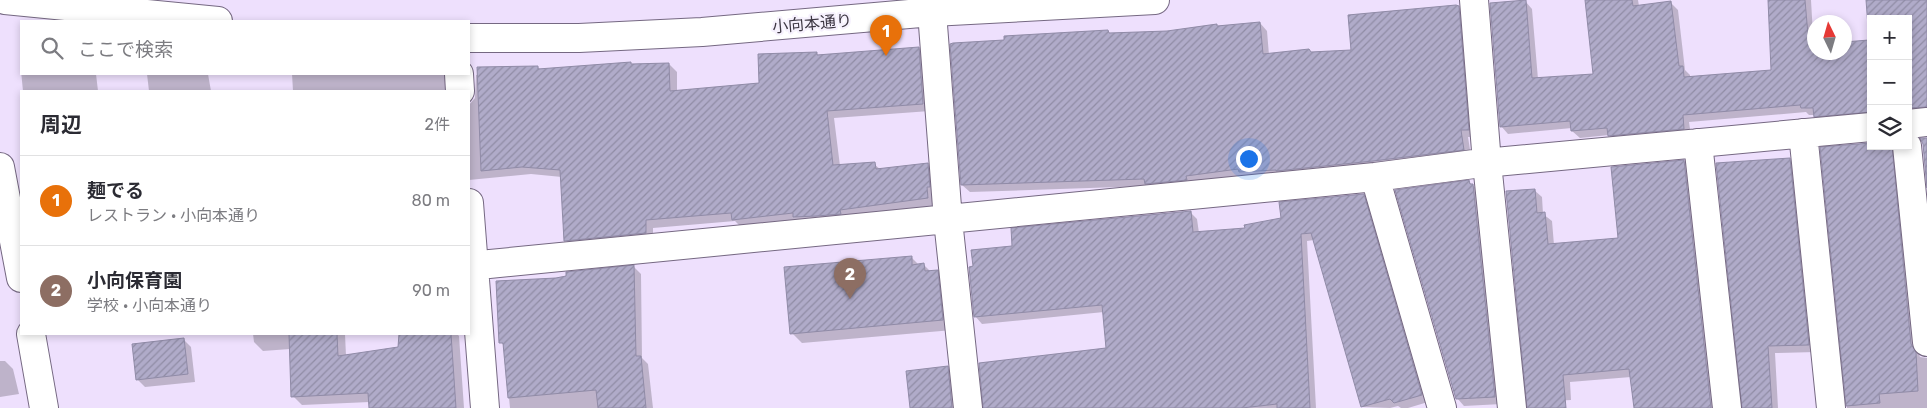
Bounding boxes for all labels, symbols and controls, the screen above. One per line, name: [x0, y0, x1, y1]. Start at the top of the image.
street label: 小向本通り: [771, 11, 853, 36]
pin: 1: [870, 15, 902, 56]
north arrow: [1807, 15, 1852, 60]
map controls: [1867, 15, 1912, 150]
button: +: [1867, 15, 1912, 60]
search box: [20, 20, 470, 75]
icon: search: [38, 34, 66, 62]
text: ここで検索: [78, 38, 173, 61]
button: −: [1867, 60, 1912, 105]
button: layers: [1867, 105, 1912, 150]
text: 周辺: [40, 112, 82, 137]
text: 2件: [425, 115, 450, 134]
your location: [1236, 146, 1262, 172]
text: 麺でる: [87, 179, 144, 202]
text: 1: [52, 191, 60, 210]
text: 80 m: [412, 191, 450, 210]
text: レストラン · 小向本通り: [87, 206, 260, 225]
pin: 2: [834, 258, 866, 299]
text: 小向保育園: [87, 269, 182, 292]
text: 2: [51, 281, 61, 300]
text: 90 m: [412, 281, 450, 300]
text: 学校 · 小向本通り: [87, 296, 212, 315]

